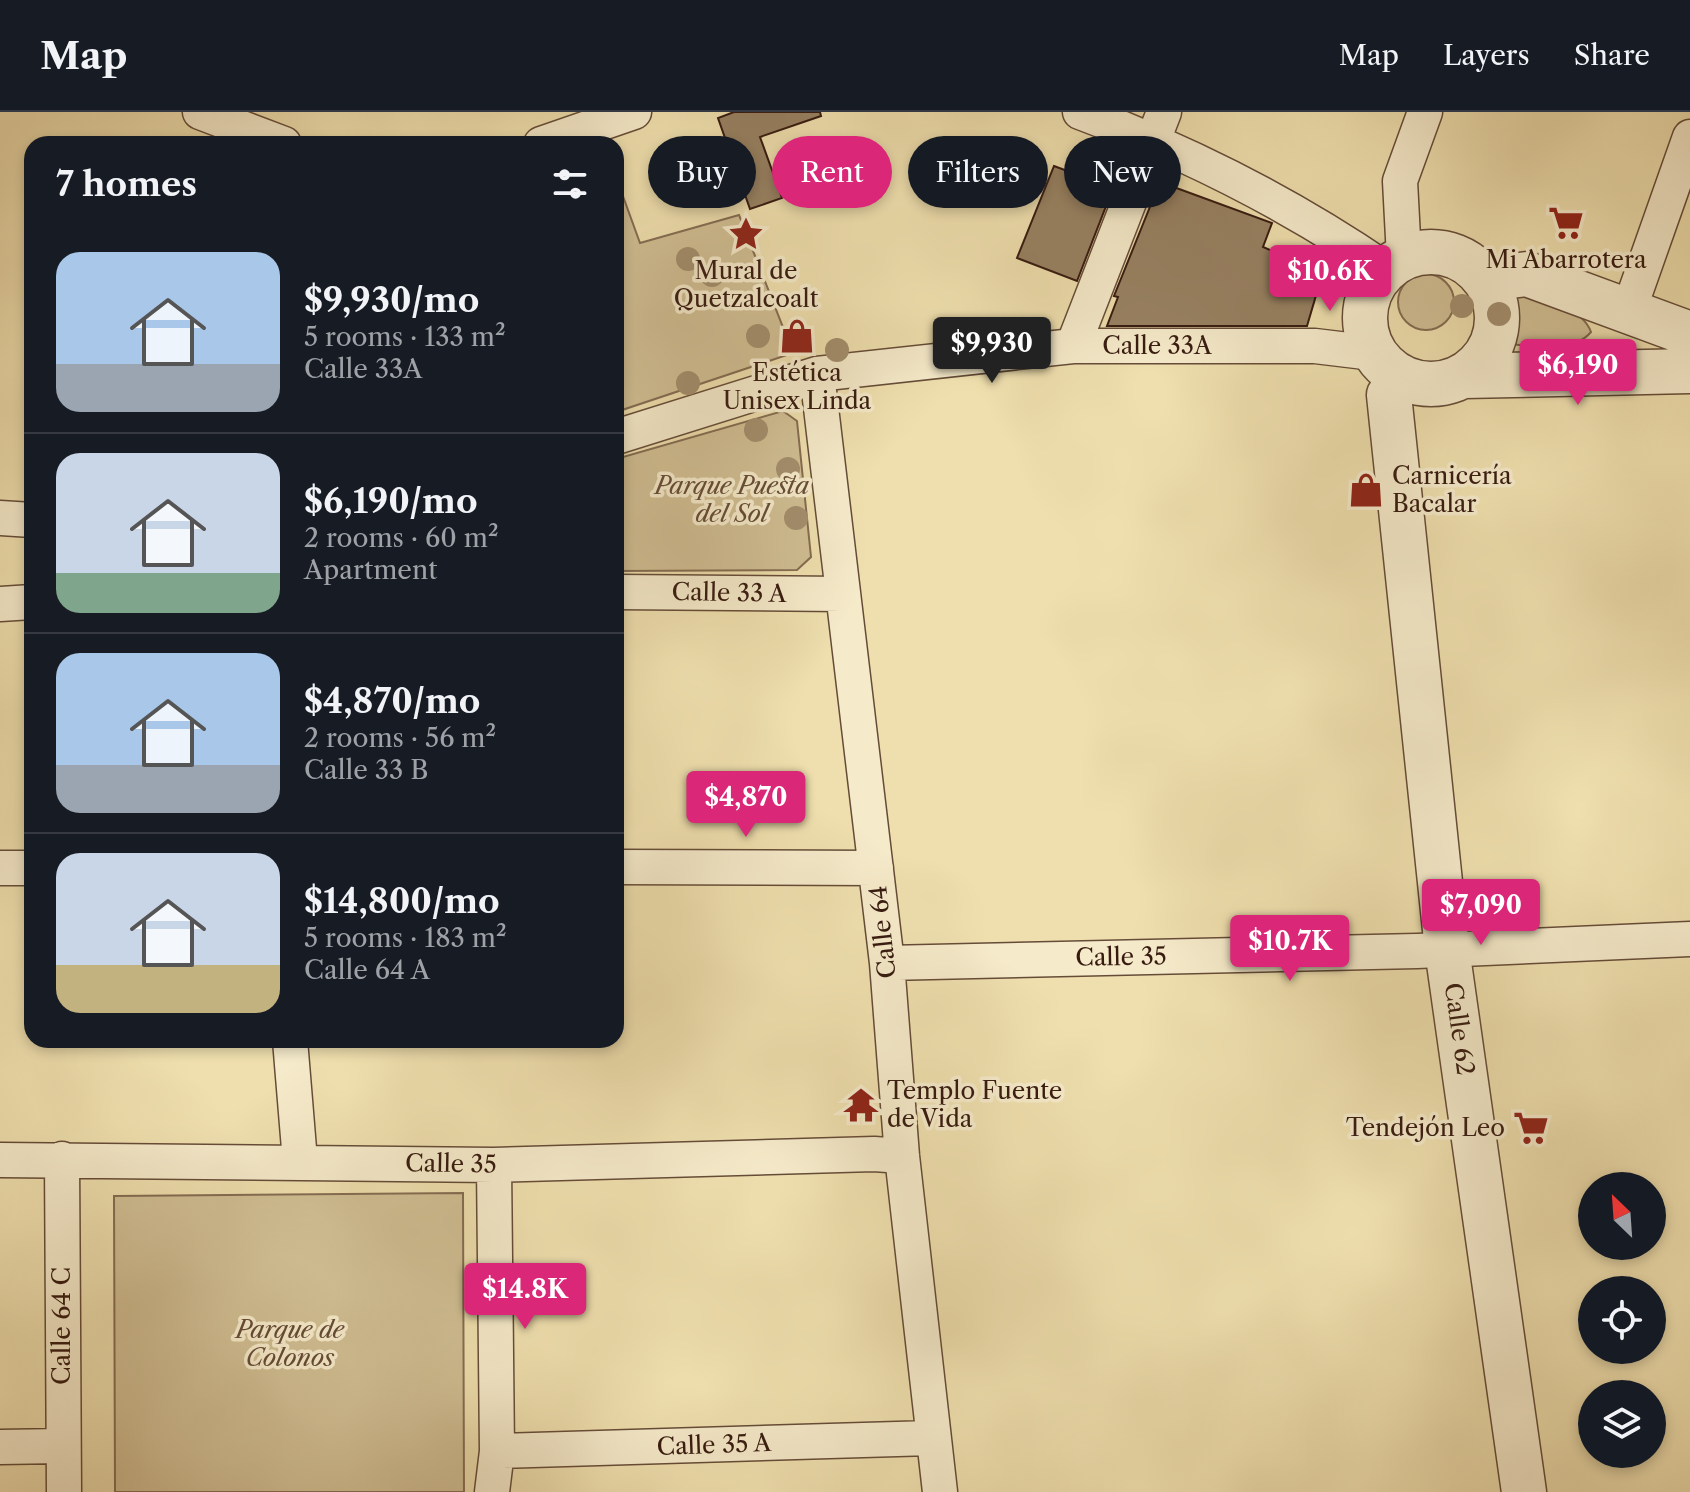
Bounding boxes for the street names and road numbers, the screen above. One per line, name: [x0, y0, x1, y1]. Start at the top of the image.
street label: Calle 33A: [1102, 331, 1213, 360]
street label: Calle 33 A: [671, 577, 788, 608]
street label: Calle 64: [863, 884, 902, 980]
street label: Calle 35: [1075, 941, 1167, 972]
street label: Calle 62: [1439, 981, 1480, 1077]
street label: Calle 35: [405, 1148, 497, 1179]
street label: Calle 64 C: [47, 1267, 76, 1385]
street label: Calle 35 A: [656, 1428, 773, 1461]

